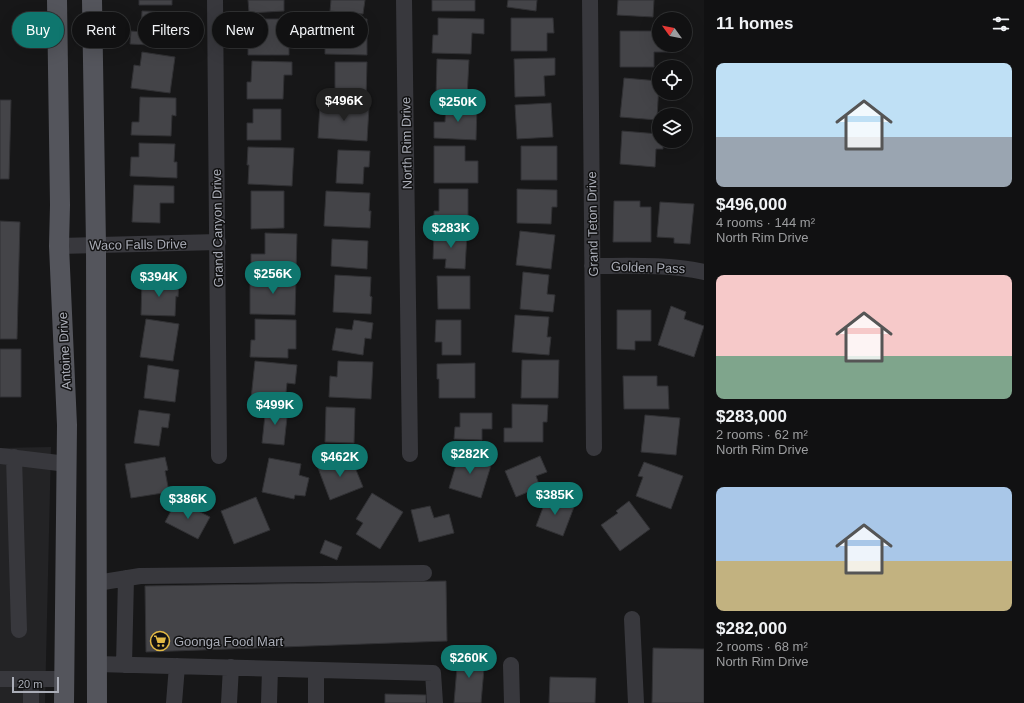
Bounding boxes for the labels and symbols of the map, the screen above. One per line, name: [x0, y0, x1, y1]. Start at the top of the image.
north arrow: [652, 12, 692, 52]
pin: $496K: [316, 88, 372, 122]
pin: $250K: [430, 89, 486, 123]
street label: North Rim Drive: [398, 97, 415, 189]
street label: Grand Canyon Drive: [209, 169, 226, 287]
street label: Grand Teton Drive: [584, 171, 601, 277]
pin: $283K: [423, 215, 479, 249]
street label: Waco Falls Drive: [89, 236, 187, 253]
street label: Golden Pass: [611, 259, 686, 276]
pin: $256K: [245, 261, 301, 295]
pin: $394K: [131, 264, 187, 298]
street label: Antoine Drive: [55, 312, 74, 390]
pin: $499K: [247, 392, 303, 426]
pin: $282K: [442, 441, 498, 475]
pin: $462K: [312, 444, 368, 478]
pin: $385K: [527, 482, 583, 516]
pin: $386K: [160, 486, 216, 520]
supermarket icon: Goonga Food Mart: [149, 630, 171, 652]
place label: Goonga Food Mart: [174, 634, 284, 649]
pin: $260K: [441, 645, 497, 679]
scale bar: [12, 675, 59, 694]

